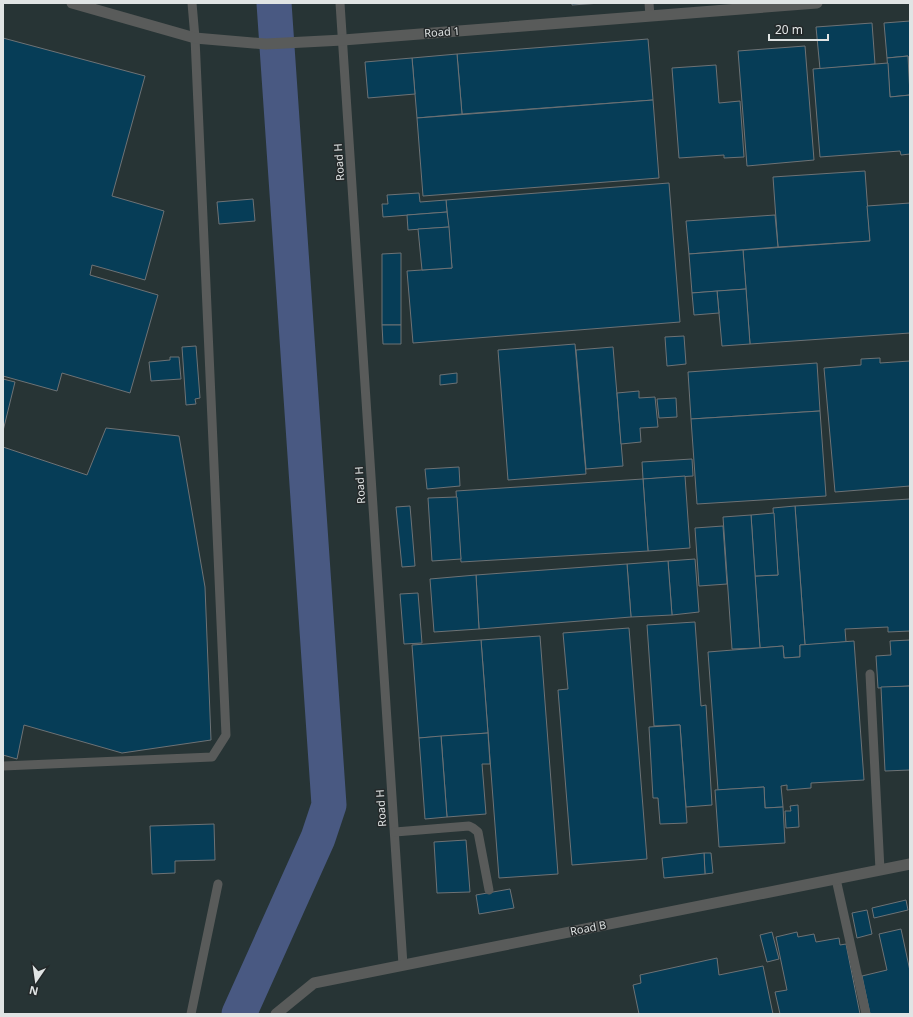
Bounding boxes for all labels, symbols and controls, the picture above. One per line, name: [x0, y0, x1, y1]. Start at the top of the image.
scale bar: [769, 16, 828, 42]
text: 20 m: [775, 21, 803, 38]
street label: Road 1: [424, 23, 460, 40]
street label: Road H: [330, 143, 347, 181]
street label: Road H: [351, 466, 368, 504]
street label: Road H: [372, 789, 389, 827]
street label: Road B: [569, 917, 607, 938]
north arrow: [16, 961, 56, 1001]
text: N: [28, 983, 40, 1000]

